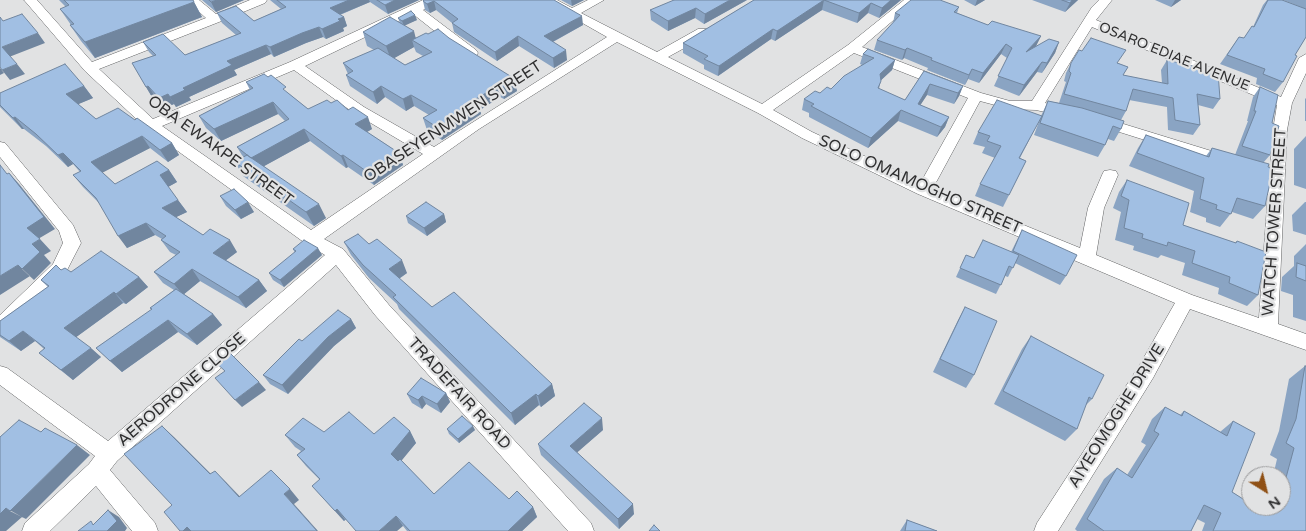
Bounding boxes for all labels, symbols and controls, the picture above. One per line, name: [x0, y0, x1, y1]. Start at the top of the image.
street label: OSARO EDIAE AVENUE: [1096, 19, 1252, 95]
street label: OBASEYENMWEN STREET: [360, 57, 546, 187]
street label: OBA EWAKPE STREET: [144, 92, 296, 210]
street label: WATCH TOWER STREET: [1259, 127, 1291, 317]
street label: SOLO OMAMOGHO STREET: [816, 131, 1024, 239]
street label: AERODRONE CLOSE: [114, 329, 250, 451]
street label: TRADEFAIR ROAD: [404, 334, 514, 454]
street label: AIYEOMOGHE DRIVE: [1065, 340, 1169, 492]
north arrow: [1241, 466, 1291, 516]
text: N: [1265, 493, 1284, 513]

